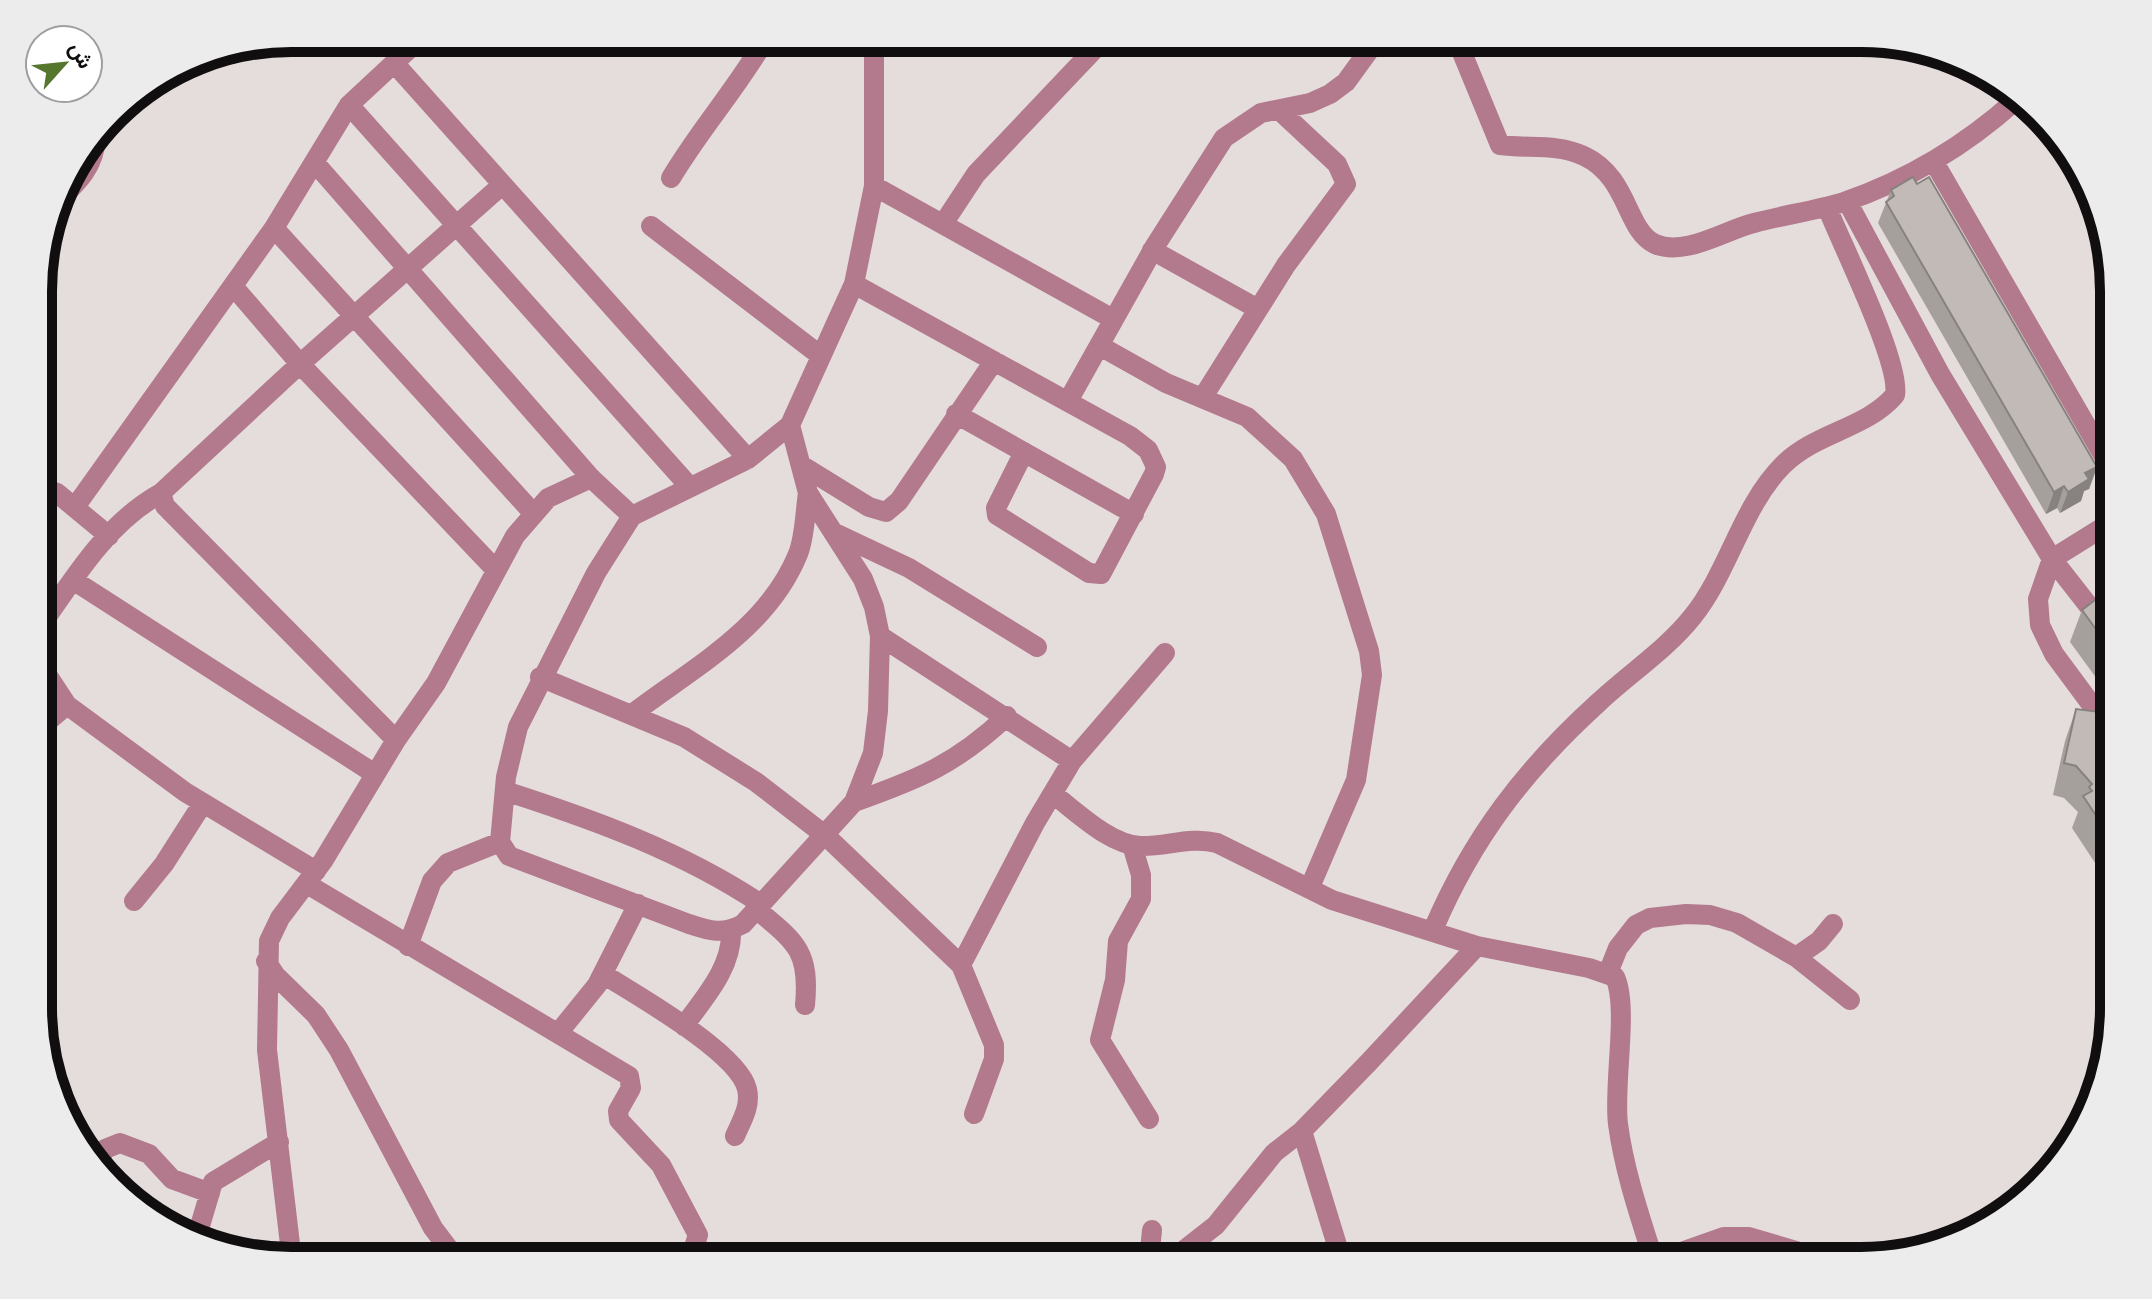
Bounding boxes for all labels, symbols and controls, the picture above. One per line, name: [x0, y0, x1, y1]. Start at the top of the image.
north arrow: [24, 24, 104, 104]
text: ش: [63, 36, 102, 73]

